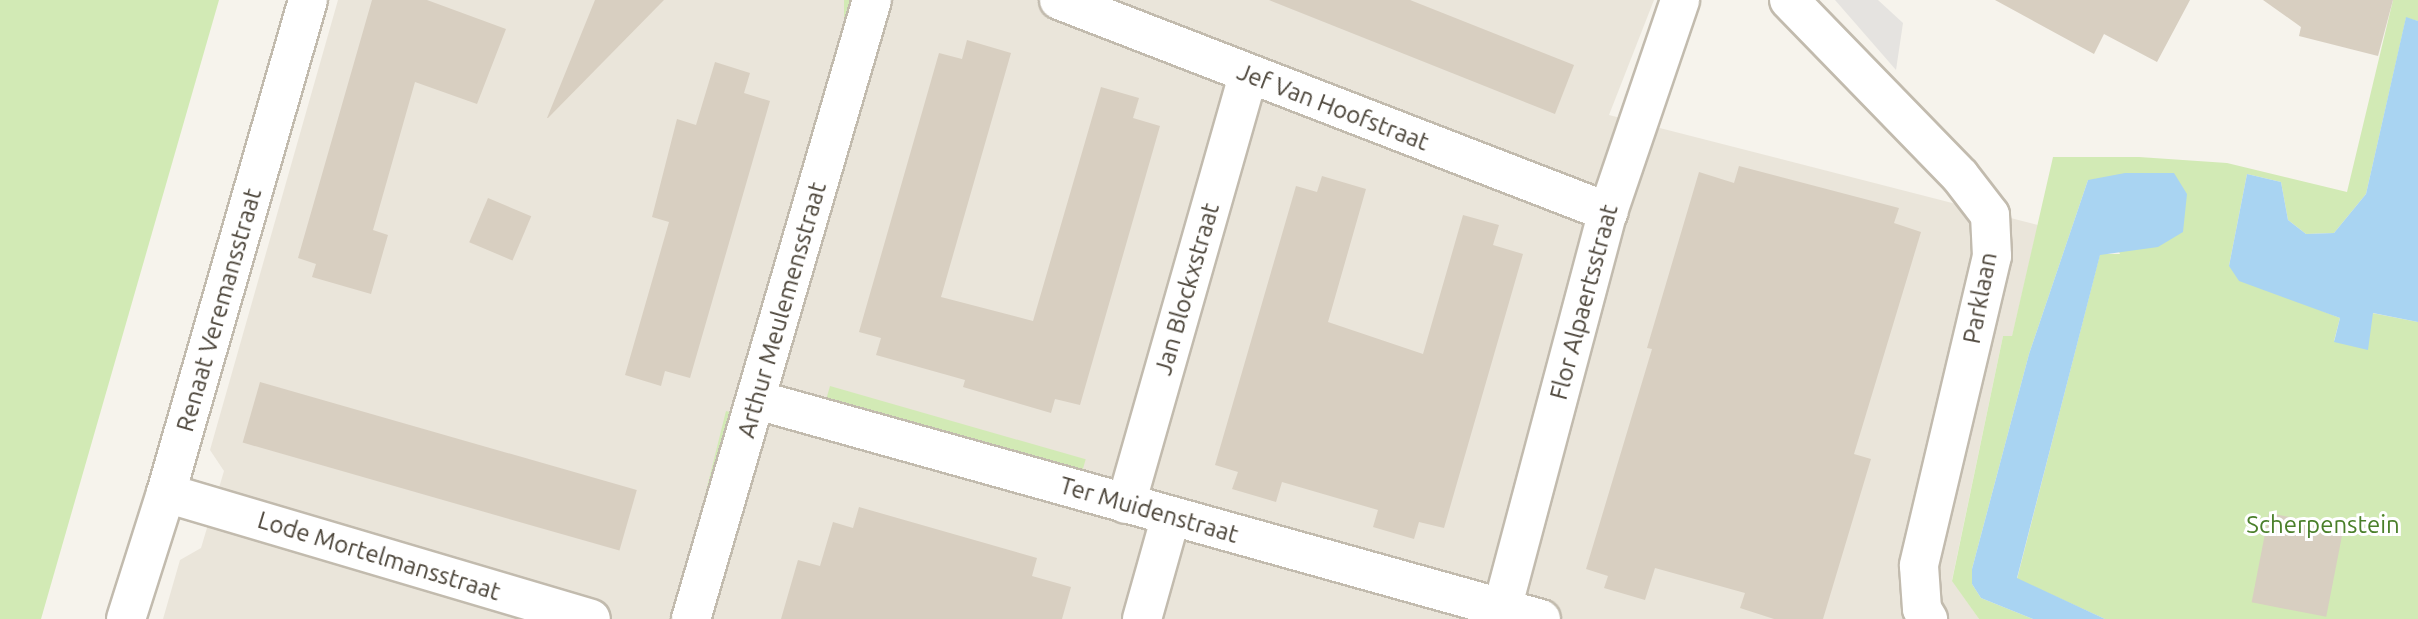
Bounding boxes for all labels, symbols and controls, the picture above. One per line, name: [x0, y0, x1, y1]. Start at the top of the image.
street label: Jef Van Hoofstraat: [1233, 57, 1433, 157]
street label: Arthur Meulemensstraat: [732, 179, 832, 441]
street label: Renaat Veremansstraat: [170, 185, 268, 435]
street label: Jan Blockxstraat: [1149, 200, 1225, 378]
street label: Flor Alpaertsstraat: [1544, 201, 1624, 403]
street label: Parklaan: [1957, 250, 2003, 346]
street label: Ter Muidenstraat: [1056, 471, 1242, 549]
street label: Lode Mortelmansstraat: [254, 505, 504, 607]
park label: Scherpenstein: [2246, 511, 2400, 539]

